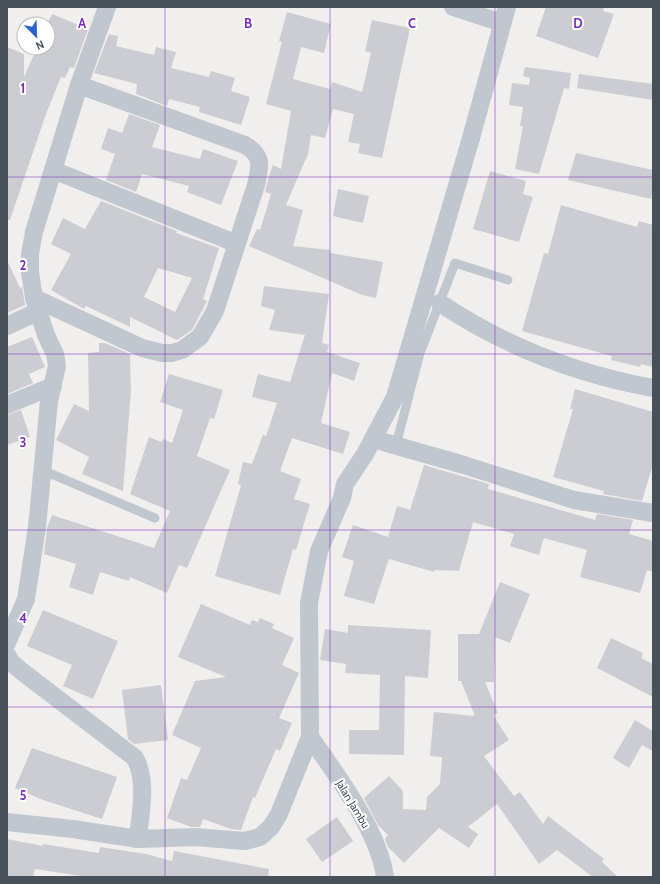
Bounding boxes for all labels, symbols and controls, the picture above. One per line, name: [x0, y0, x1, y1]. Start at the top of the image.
text: A: [78, 15, 87, 31]
text: B: [244, 15, 252, 31]
text: C: [408, 15, 416, 31]
text: D: [573, 15, 583, 31]
north arrow: [16, 16, 56, 56]
text: N: [34, 37, 46, 53]
text: 1: [21, 80, 25, 96]
text: 2: [20, 257, 27, 273]
text: 3: [19, 434, 27, 450]
text: 4: [19, 610, 27, 626]
street label: Jalan Jambu: [333, 776, 373, 831]
text: 5: [20, 787, 27, 803]

